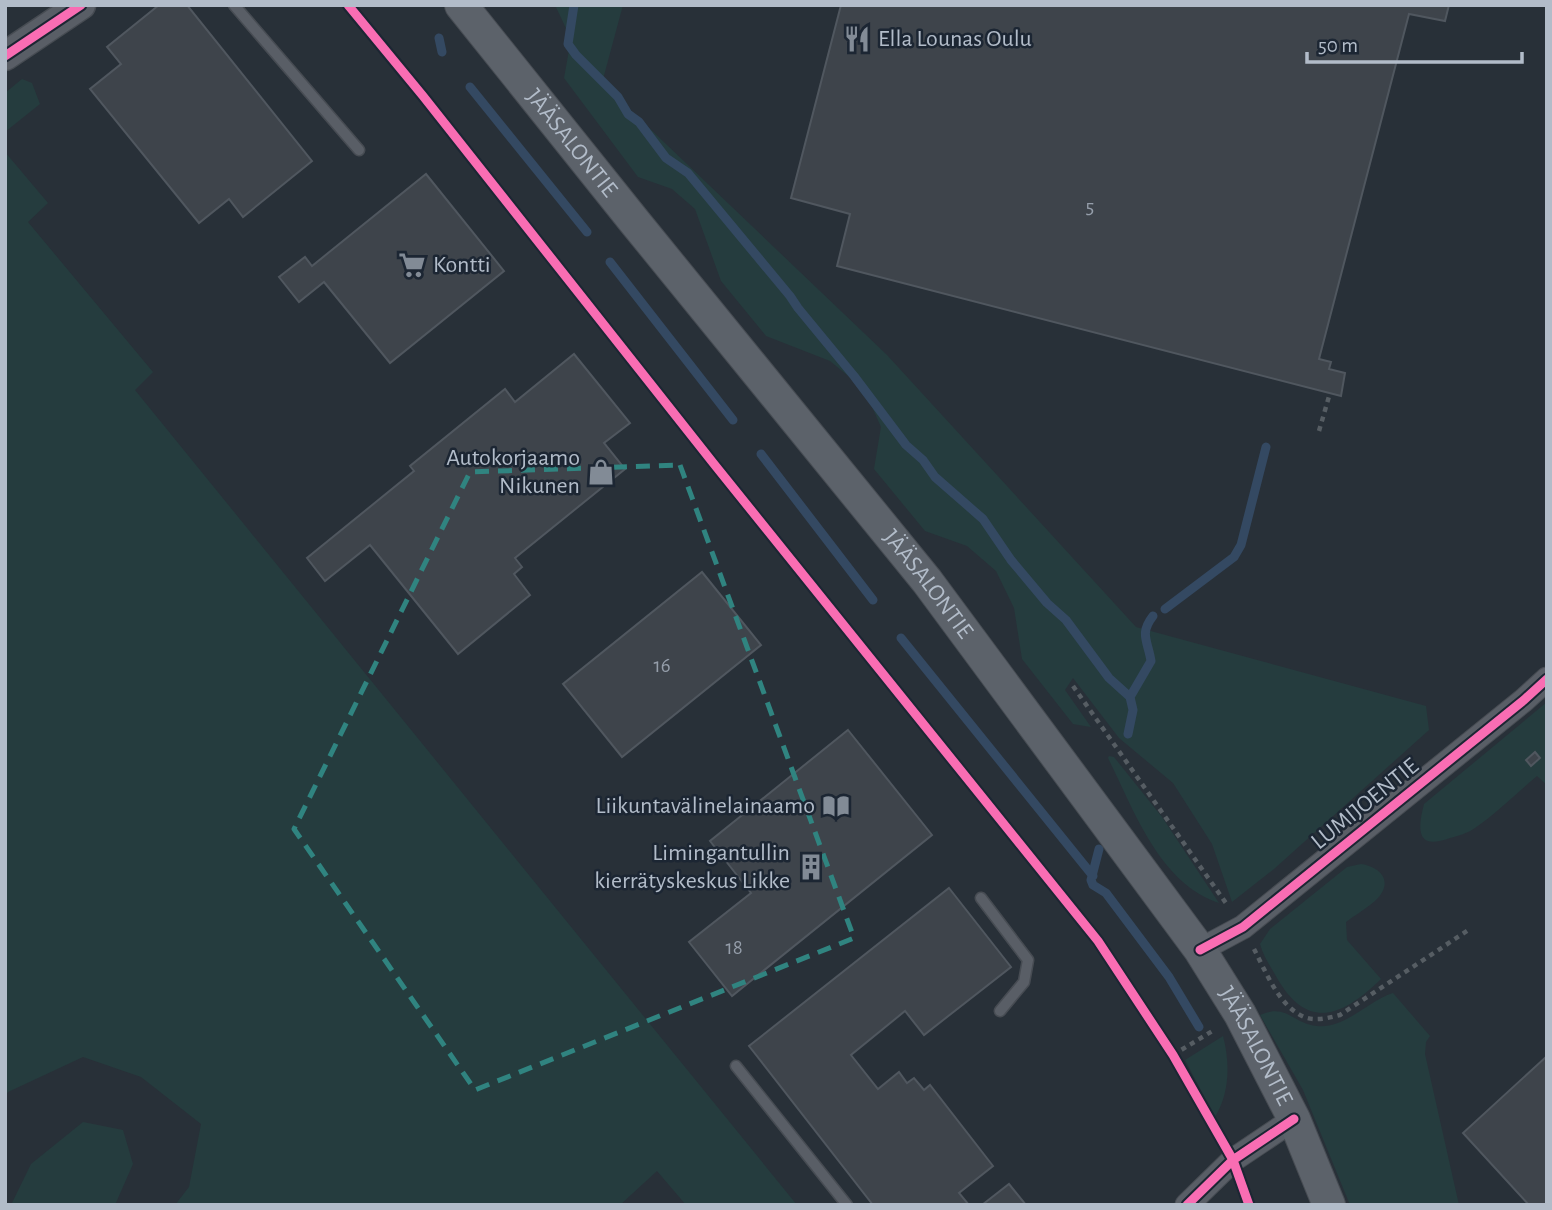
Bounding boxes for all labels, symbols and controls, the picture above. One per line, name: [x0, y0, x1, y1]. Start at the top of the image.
scale bar: [1307, 21, 1522, 65]
restaurant icon: Ella Lounas Oulu: [842, 24, 872, 54]
place label: Ella Lounas Oulu: [878, 27, 1032, 51]
text: 50 m: [1318, 35, 1358, 56]
street label: JÄÄSALONTIE: [521, 85, 622, 202]
house number: 5: [1086, 196, 1094, 217]
supermarket icon: Kontti: [397, 250, 427, 280]
place label: Kontti: [433, 253, 491, 277]
place label: Autokorjaamo Nikunen: [446, 446, 580, 498]
shop icon: Autokorjaamo Nikunen: [586, 457, 616, 487]
street label: JÄÄSALONTIE: [878, 525, 978, 643]
house number: 16: [653, 655, 671, 676]
street label: LUMIJOENTIE: [1307, 753, 1423, 854]
library icon: Liikuntavälinelainaamo: [821, 791, 851, 821]
place label: Liikuntavälinelainaamo: [595, 794, 815, 818]
place label: Limingantullin kierrätyskeskus Likke: [594, 841, 790, 893]
building icon: Limingantullin kierrätyskeskus Likke: [796, 852, 826, 882]
house number: 18: [725, 937, 743, 958]
street label: JÄÄSALONTIE: [1214, 982, 1297, 1110]

